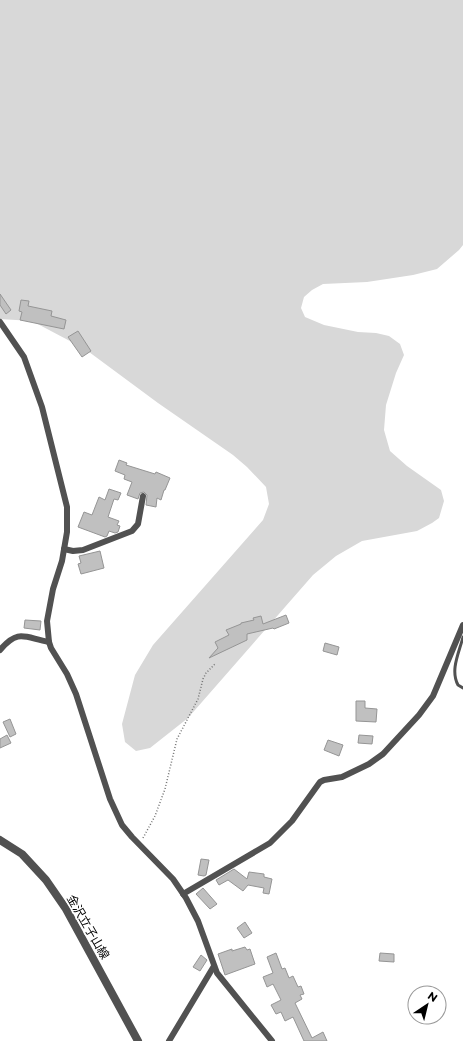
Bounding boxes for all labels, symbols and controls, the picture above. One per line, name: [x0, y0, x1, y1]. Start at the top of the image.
street label: 金沢立子山線: [64, 892, 113, 962]
north arrow: [407, 985, 447, 1025]
text: N: [425, 989, 440, 1005]

